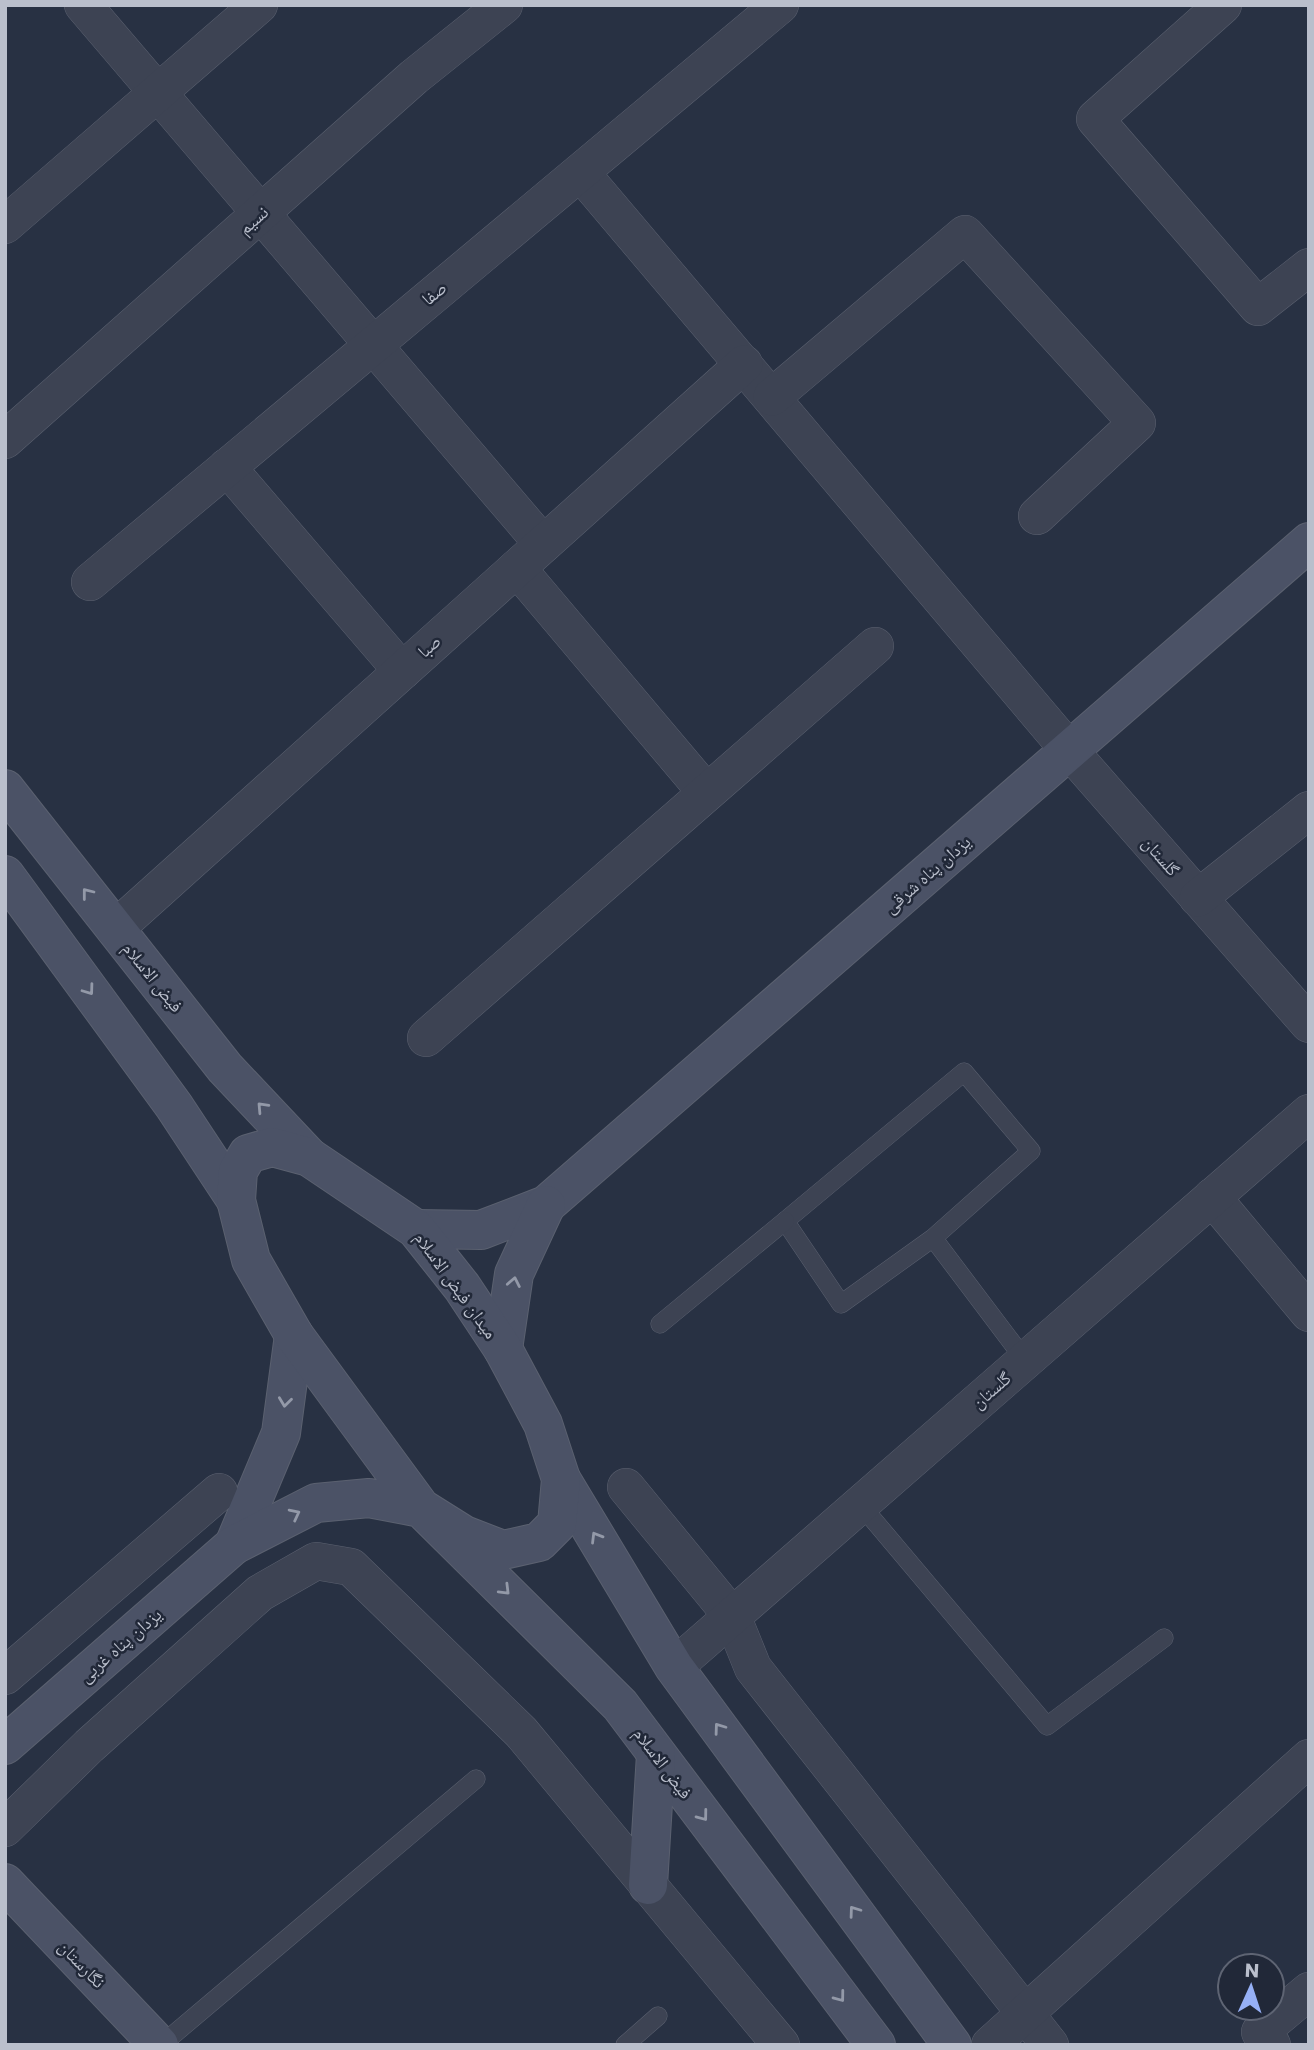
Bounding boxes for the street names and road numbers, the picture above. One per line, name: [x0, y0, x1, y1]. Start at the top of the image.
street label: نسیم: [232, 200, 274, 240]
street label: صفا: [416, 275, 452, 311]
street label: صبا: [412, 629, 446, 663]
street label: یزدان پناه شرقی: [878, 829, 976, 919]
street label: گلستان: [1137, 831, 1186, 882]
street label: فیض الاسلام: [117, 937, 189, 1017]
street label: میدان فیض الاسلام: [409, 1226, 503, 1344]
street label: گلستان: [966, 1365, 1017, 1414]
street label: یزدان پناه غربی: [73, 1602, 167, 1688]
street label: فیض الاسلام: [628, 1722, 698, 1804]
street label: نگارستان: [53, 1934, 111, 1994]

